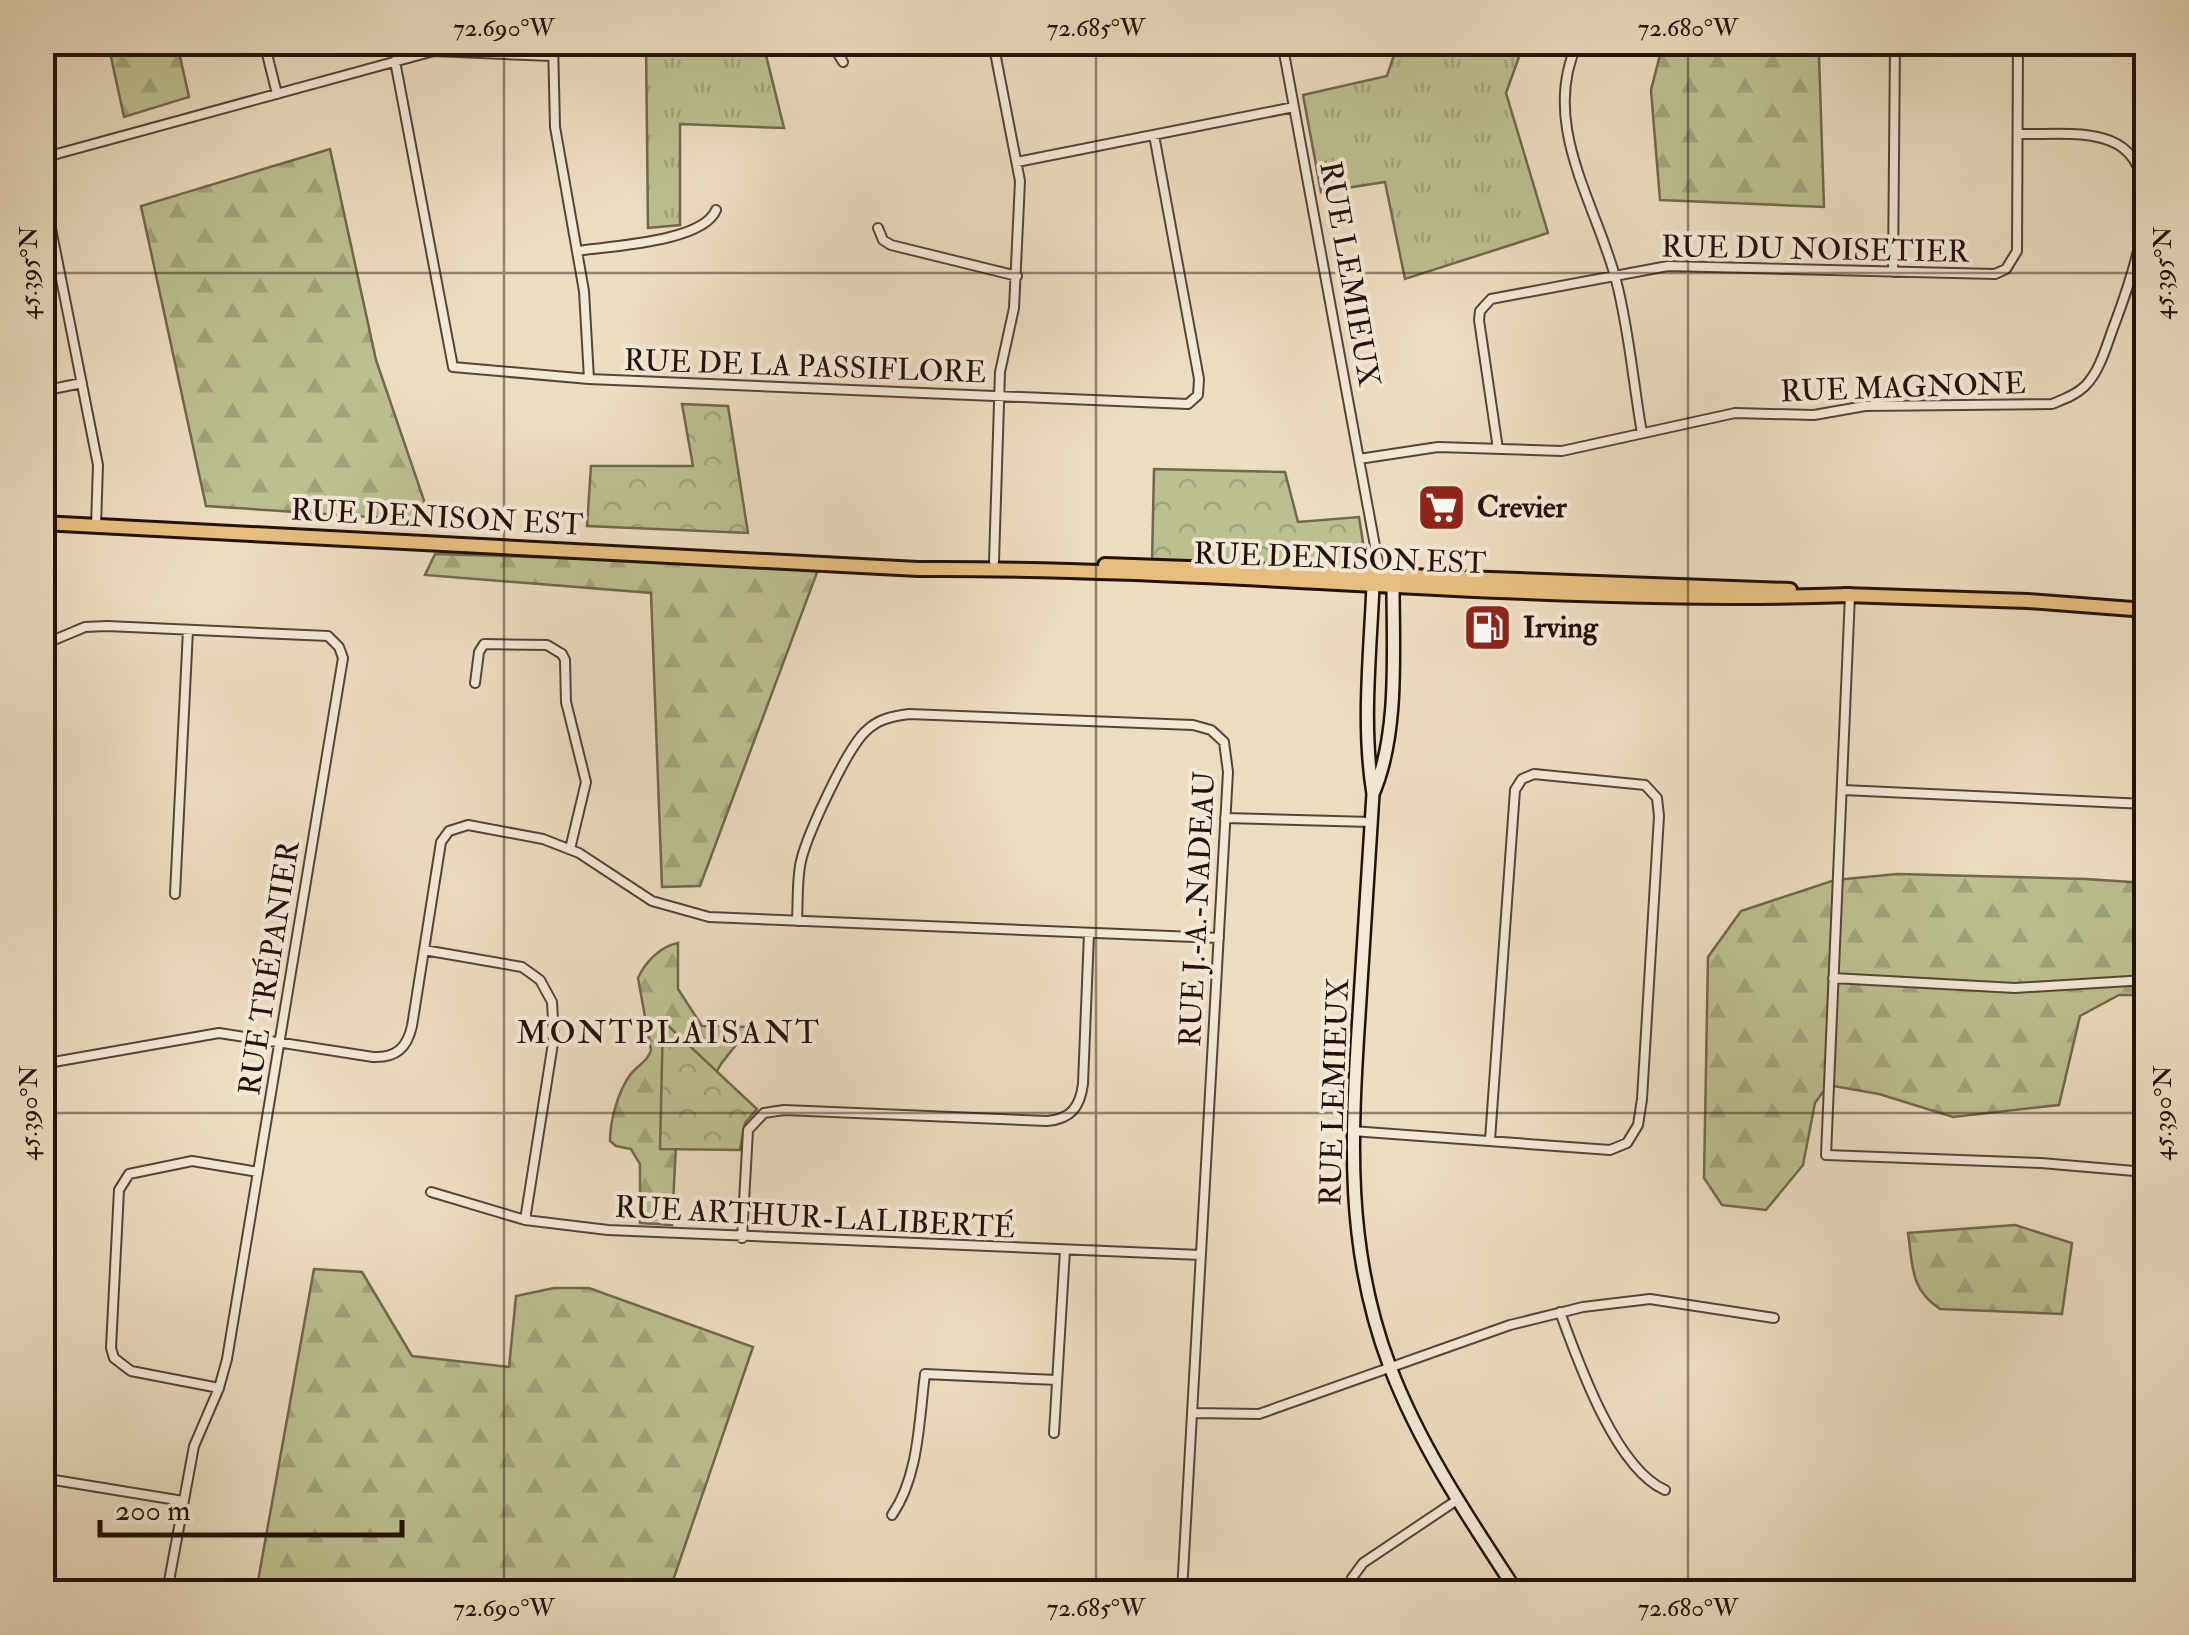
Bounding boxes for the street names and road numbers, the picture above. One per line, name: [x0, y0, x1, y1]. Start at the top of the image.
street label: RUE LEMIEUX: [1311, 159, 1388, 390]
street label: RUE DU NOISETIER: [1661, 228, 1971, 271]
street label: RUE DE LA PASSIFLORE: [623, 342, 987, 391]
street label: RUE MAGNONE: [1780, 365, 2026, 410]
street label: RUE DENISON EST: [290, 491, 584, 544]
street label: RUE DENISON EST: [1193, 535, 1487, 582]
street label: RUE J.-A.-NADEAU: [1172, 770, 1223, 1048]
street label: RUE TRÉPANIER: [230, 837, 308, 1098]
street label: RUE LEMIEUX: [1312, 977, 1357, 1207]
street label: RUE ARTHUR-LALIBERTÉ: [614, 1188, 1016, 1246]

